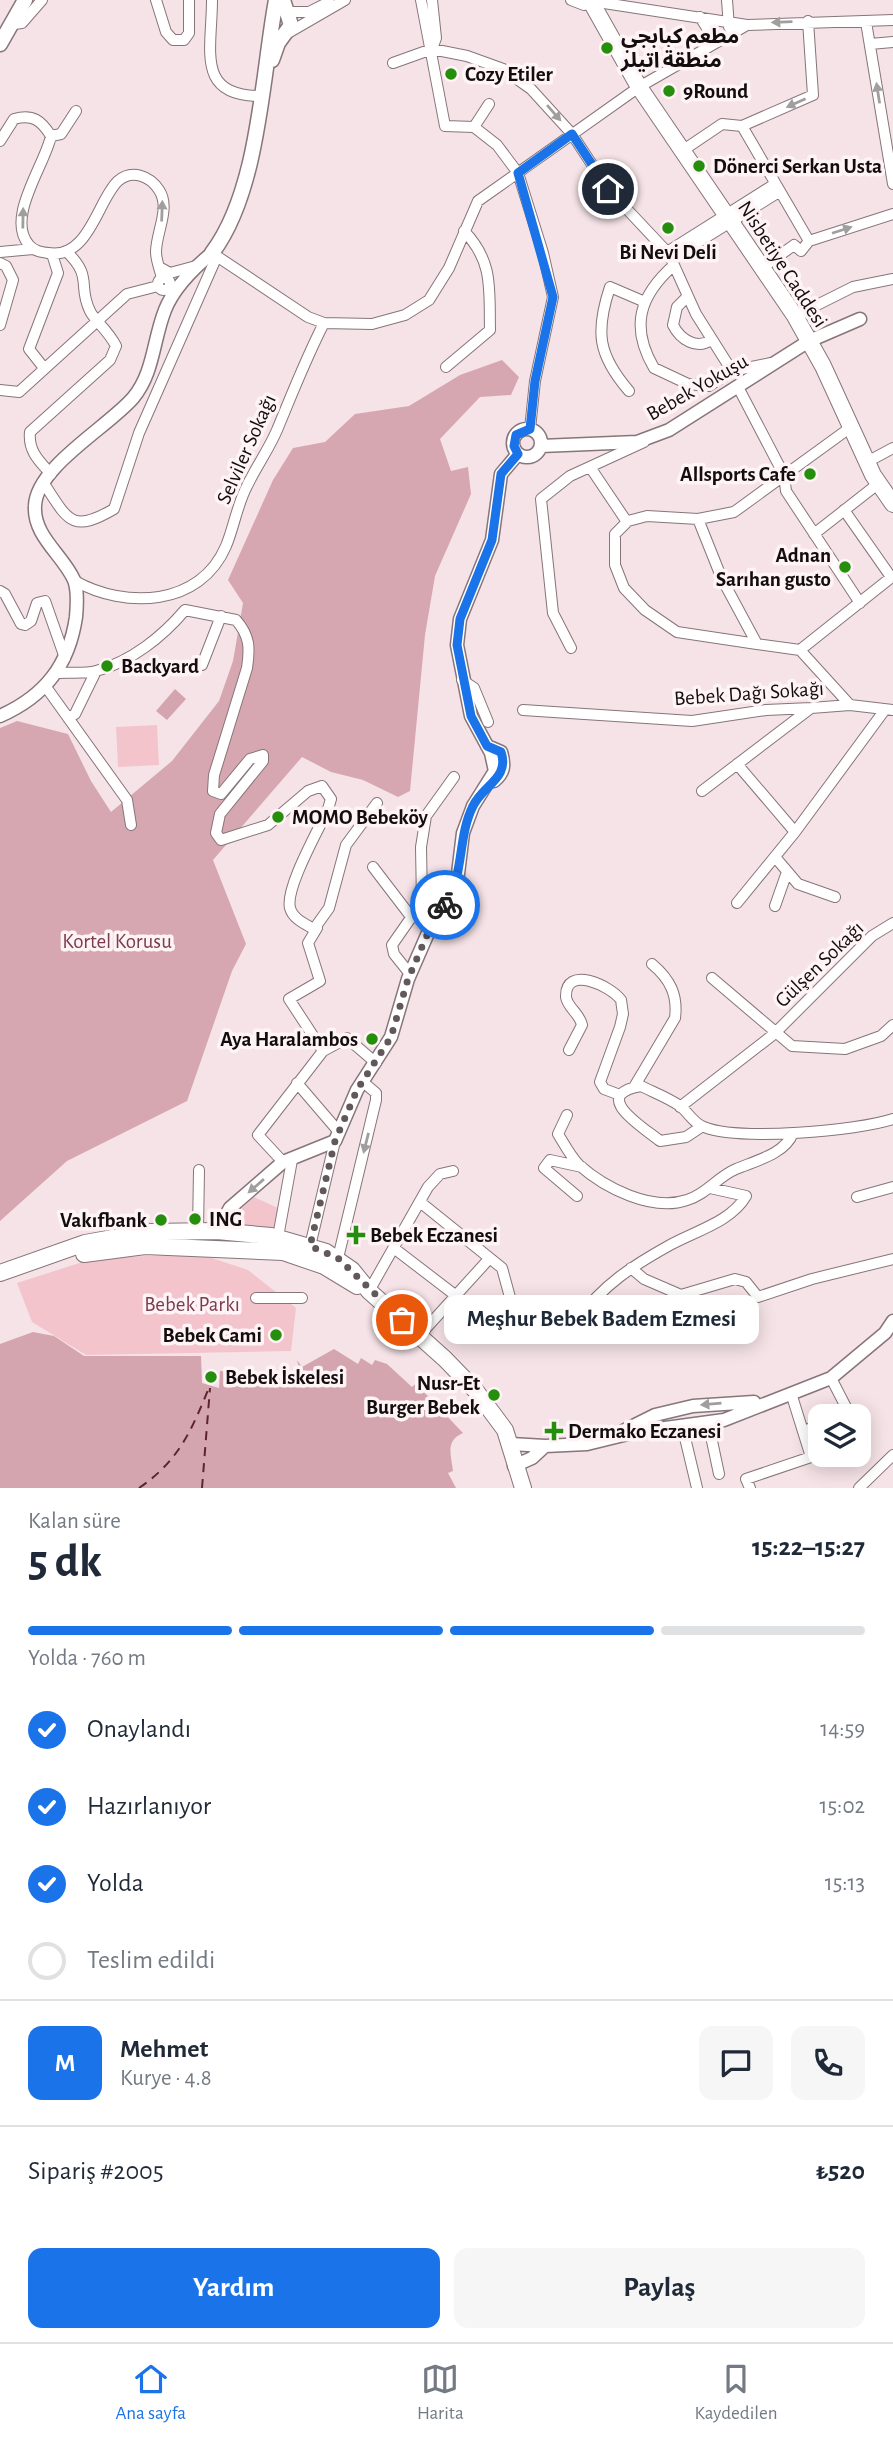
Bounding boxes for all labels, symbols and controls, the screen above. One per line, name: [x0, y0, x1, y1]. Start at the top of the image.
one-way arrow: [771, 17, 793, 28]
place label: مطعم كبابجي منطقة اتيلر: [620, 26, 739, 72]
marker: مطعم كبابجي منطقة اتيلر: [599, 40, 615, 56]
place label: Cozy Etiler: [465, 64, 554, 85]
marker: Cozy Etiler: [443, 66, 459, 82]
place label: 9Round: [683, 81, 748, 102]
one-way arrow: [872, 82, 883, 104]
marker: 9Round: [661, 83, 677, 99]
one-way arrow: [785, 97, 806, 108]
one-way arrow: [546, 104, 562, 122]
place label: Dönerci Serkan Usta: [713, 156, 882, 177]
marker: Dönerci Serkan Usta: [691, 158, 707, 174]
pin: [578, 159, 638, 219]
icon: home: [589, 170, 627, 208]
street label: Nisbetiye Caddesi: [734, 197, 831, 331]
one-way arrow: [156, 200, 167, 222]
one-way arrow: [18, 207, 29, 229]
marker: Bi Nevi Deli: [660, 220, 676, 236]
one-way arrow: [832, 225, 853, 235]
place label: Bi Nevi Deli: [619, 242, 717, 263]
street label: Bebek Yokuşu: [643, 350, 752, 425]
street label: Selviler Sokağı: [213, 391, 280, 507]
place label: Allsports Cafe: [680, 464, 796, 485]
marker: Allsports Cafe: [802, 466, 818, 482]
place label: Adnan Sarıhan gusto: [716, 545, 831, 590]
marker: Adnan Sarıhan gusto: [837, 559, 853, 575]
place label: Backyard: [121, 656, 199, 677]
marker: Backyard: [99, 658, 115, 674]
street label: Bebek Dağı Sokağı: [673, 678, 825, 709]
place label: MOMO Bebeköy: [292, 807, 429, 828]
marker: MOMO Bebeköy: [270, 809, 286, 825]
courier: [410, 870, 480, 940]
icon: bike: [426, 886, 464, 924]
street label: Gülşen Sokağı: [771, 917, 868, 1011]
park label: Kortel Korusu: [62, 931, 172, 952]
place label: Aya Haralambos: [220, 1029, 358, 1050]
marker: Aya Haralambos: [364, 1031, 380, 1047]
one-way arrow: [360, 1132, 371, 1154]
one-way arrow: [247, 1178, 265, 1194]
place label: ING: [209, 1209, 242, 1230]
place label: Vakıfbank: [60, 1210, 148, 1231]
marker: ING: [187, 1211, 203, 1227]
marker: Vakıfbank: [153, 1212, 169, 1228]
place label: Bebek Eczanesi: [370, 1225, 498, 1246]
marker: Bebek Eczanesi: [348, 1227, 364, 1243]
pin: [372, 1290, 432, 1350]
park label: Bebek Parkı: [144, 1294, 240, 1315]
callout: Meşhur Bebek Badem Ezmesi: [444, 1296, 759, 1344]
icon: bag: [383, 1301, 421, 1339]
text: Meşhur Bebek Badem Ezmesi: [467, 1308, 736, 1331]
place label: Bebek Cami: [163, 1325, 262, 1346]
marker: Bebek Cami: [268, 1327, 284, 1343]
place label: Bebek İskelesi: [225, 1366, 344, 1388]
marker: Bebek İskelesi: [203, 1369, 219, 1385]
place label: Nusr-Et Burger Bebek: [366, 1373, 481, 1418]
marker: Nusr-Et Burger Bebek: [486, 1387, 502, 1403]
one-way arrow: [699, 1399, 721, 1410]
map controls: [808, 1404, 871, 1467]
button: layers: [808, 1404, 871, 1467]
place label: Dermako Eczanesi: [568, 1421, 721, 1442]
marker: Dermako Eczanesi: [546, 1423, 562, 1439]
text: Kalan süre: [28, 1510, 121, 1533]
text: 15:22–15:27: [752, 1534, 865, 1560]
text: 5 dk: [28, 1539, 102, 1585]
text: Yolda · 760 m: [28, 1647, 146, 1670]
icon: check: [28, 1711, 66, 1749]
text: Onaylandı: [87, 1716, 191, 1742]
text: 14:59: [820, 1718, 865, 1741]
icon: check: [28, 1788, 66, 1826]
text: Hazırlanıyor: [87, 1793, 211, 1819]
text: 15:02: [820, 1795, 865, 1818]
icon: check: [28, 1865, 66, 1903]
text: Yolda: [87, 1870, 144, 1896]
text: 15:13: [825, 1872, 865, 1895]
text: Teslim edildi: [87, 1947, 215, 1973]
button: chat: [699, 2026, 773, 2100]
button: phone: [791, 2026, 865, 2100]
text: Mehmet: [120, 2036, 208, 2062]
text: M: [55, 2050, 75, 2076]
text: Kurye · 4.8: [120, 2067, 212, 2090]
text: Sipariş #2005: [28, 2158, 164, 2184]
text: ₺520: [816, 2158, 865, 2184]
button: Yardım: [28, 2248, 440, 2328]
button: Paylaş: [454, 2248, 865, 2328]
tab: Ana sayfa: [115, 2360, 186, 2425]
tab: Harita: [417, 2360, 464, 2425]
tab: Kaydedilen: [695, 2360, 778, 2425]

